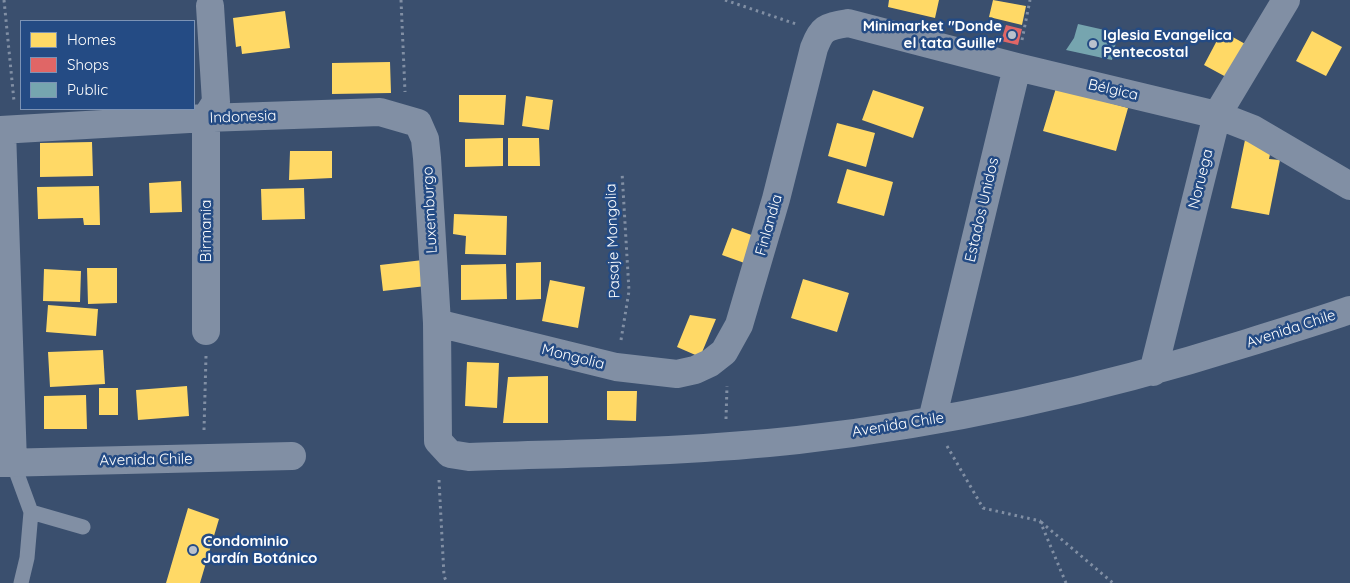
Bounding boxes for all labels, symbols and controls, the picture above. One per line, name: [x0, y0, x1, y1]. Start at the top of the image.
place label: Minimarket "Donde el tata Guille": [863, 17, 1002, 52]
legend: [20, 20, 195, 110]
place label: Iglesia Evangelica Pentecostal: [1103, 26, 1232, 61]
marker: Minimarket "Donde el tata Guille": [1006, 29, 1018, 41]
text: Homes: [67, 30, 116, 49]
marker: Iglesia Evangelica Pentecostal: [1087, 38, 1099, 50]
text: Shops: [67, 55, 109, 74]
street label: Bélgica: [1086, 75, 1140, 105]
text: Public: [67, 80, 108, 99]
street label: Indonesia: [209, 107, 277, 127]
street label: Noruega: [1185, 147, 1217, 211]
street label: Estados Unidos: [961, 156, 1003, 264]
street label: Luxemburgo: [419, 166, 441, 254]
street label: Pasaje Mongolia: [602, 183, 624, 299]
street label: Finlandia: [752, 192, 786, 258]
street label: Birmania: [197, 200, 215, 262]
street label: Avenida Chile: [1244, 306, 1338, 352]
street label: Mongolia: [540, 341, 606, 373]
street label: Avenida Chile: [851, 409, 945, 441]
street label: Avenida Chile: [99, 450, 193, 470]
place label: Condominio Jardín Botánico: [203, 532, 317, 567]
marker: Condominio Jardín Botánico: [187, 544, 199, 556]

